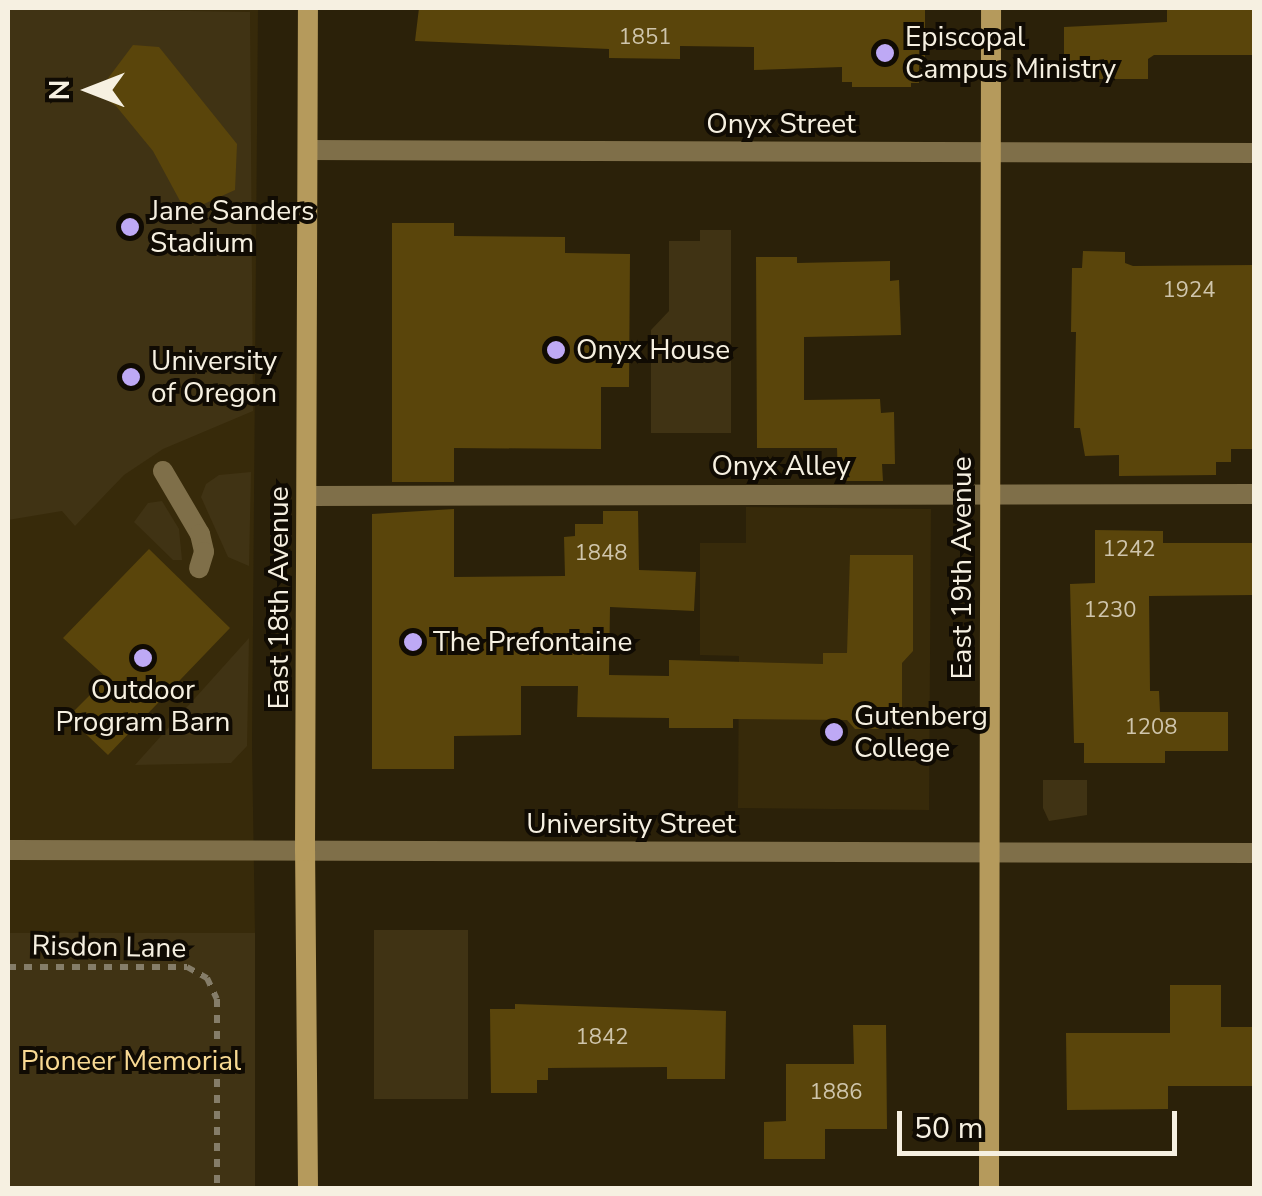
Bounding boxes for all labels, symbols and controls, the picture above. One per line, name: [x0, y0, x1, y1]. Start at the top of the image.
place label: Episcopal Campus Ministry: [905, 20, 1116, 86]
house number: 1851: [619, 25, 671, 51]
north arrow: [40, 40, 140, 140]
marker: Episcopal Campus Ministry: [874, 42, 896, 64]
text: N: [41, 80, 79, 100]
street label: Onyx Street: [706, 107, 856, 141]
place label: Jane Sanders Stadium: [150, 194, 314, 260]
marker: Jane Sanders Stadium: [119, 216, 141, 238]
house number: 1924: [1163, 278, 1215, 304]
place label: Onyx House: [576, 333, 730, 367]
marker: Onyx House: [545, 339, 567, 361]
place label: University of Oregon: [151, 344, 277, 410]
marker: University of Oregon: [120, 366, 142, 388]
street label: Onyx Alley: [711, 449, 851, 483]
street label: East 19th Avenue: [945, 456, 979, 680]
street label: East 18th Avenue: [262, 486, 296, 710]
house number: 1242: [1103, 537, 1155, 563]
house number: 1848: [575, 541, 627, 567]
house number: 1230: [1084, 598, 1136, 624]
place label: The Prefontaine: [433, 625, 632, 659]
marker: The Prefontaine: [402, 631, 424, 653]
marker: Outdoor Program Barn: [132, 647, 154, 669]
place label: Outdoor Program Barn: [56, 673, 230, 739]
place label: Gutenberg College: [854, 699, 988, 765]
house number: 1208: [1125, 715, 1177, 741]
marker: Gutenberg College: [823, 721, 845, 743]
street label: University Street: [526, 807, 736, 841]
street label: Risdon Lane: [31, 929, 187, 965]
house number: 1842: [576, 1025, 628, 1051]
park label: Pioneer Memorial: [21, 1044, 241, 1078]
house number: 1886: [810, 1080, 862, 1106]
scale bar: [902, 1091, 1182, 1153]
text: 50 m: [914, 1108, 983, 1149]

